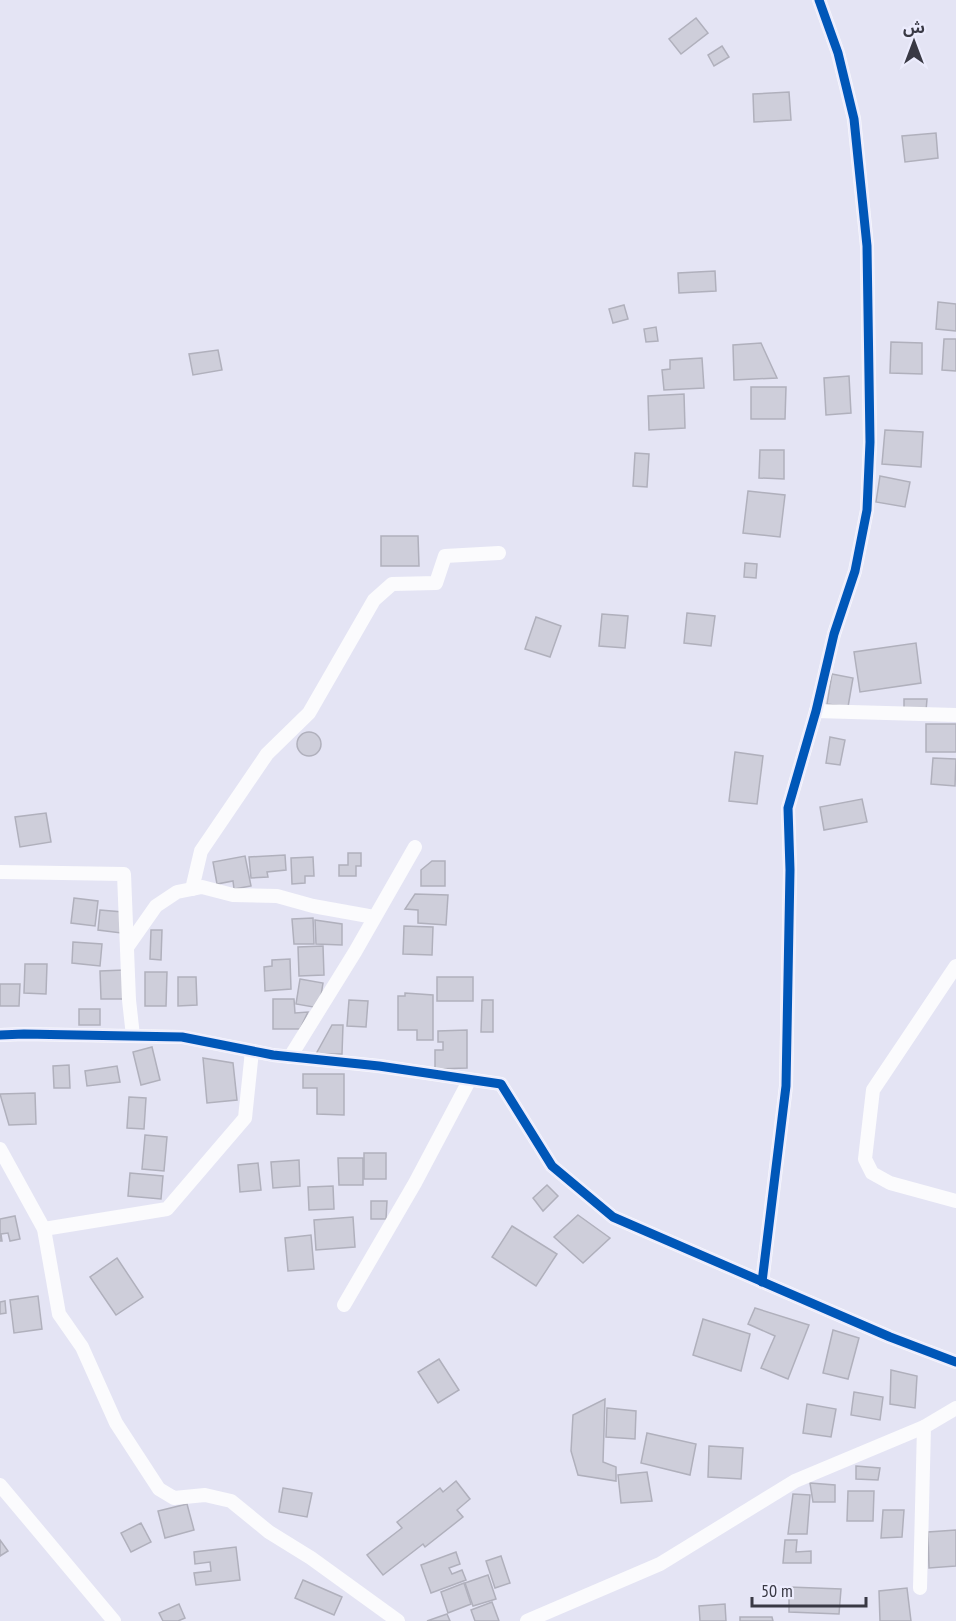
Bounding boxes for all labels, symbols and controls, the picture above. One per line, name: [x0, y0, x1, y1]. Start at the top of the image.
north arrow: [884, 12, 944, 72]
text: ش: [903, 17, 925, 37]
scale bar: [752, 1570, 866, 1608]
text: 50 m: [761, 1579, 793, 1602]

